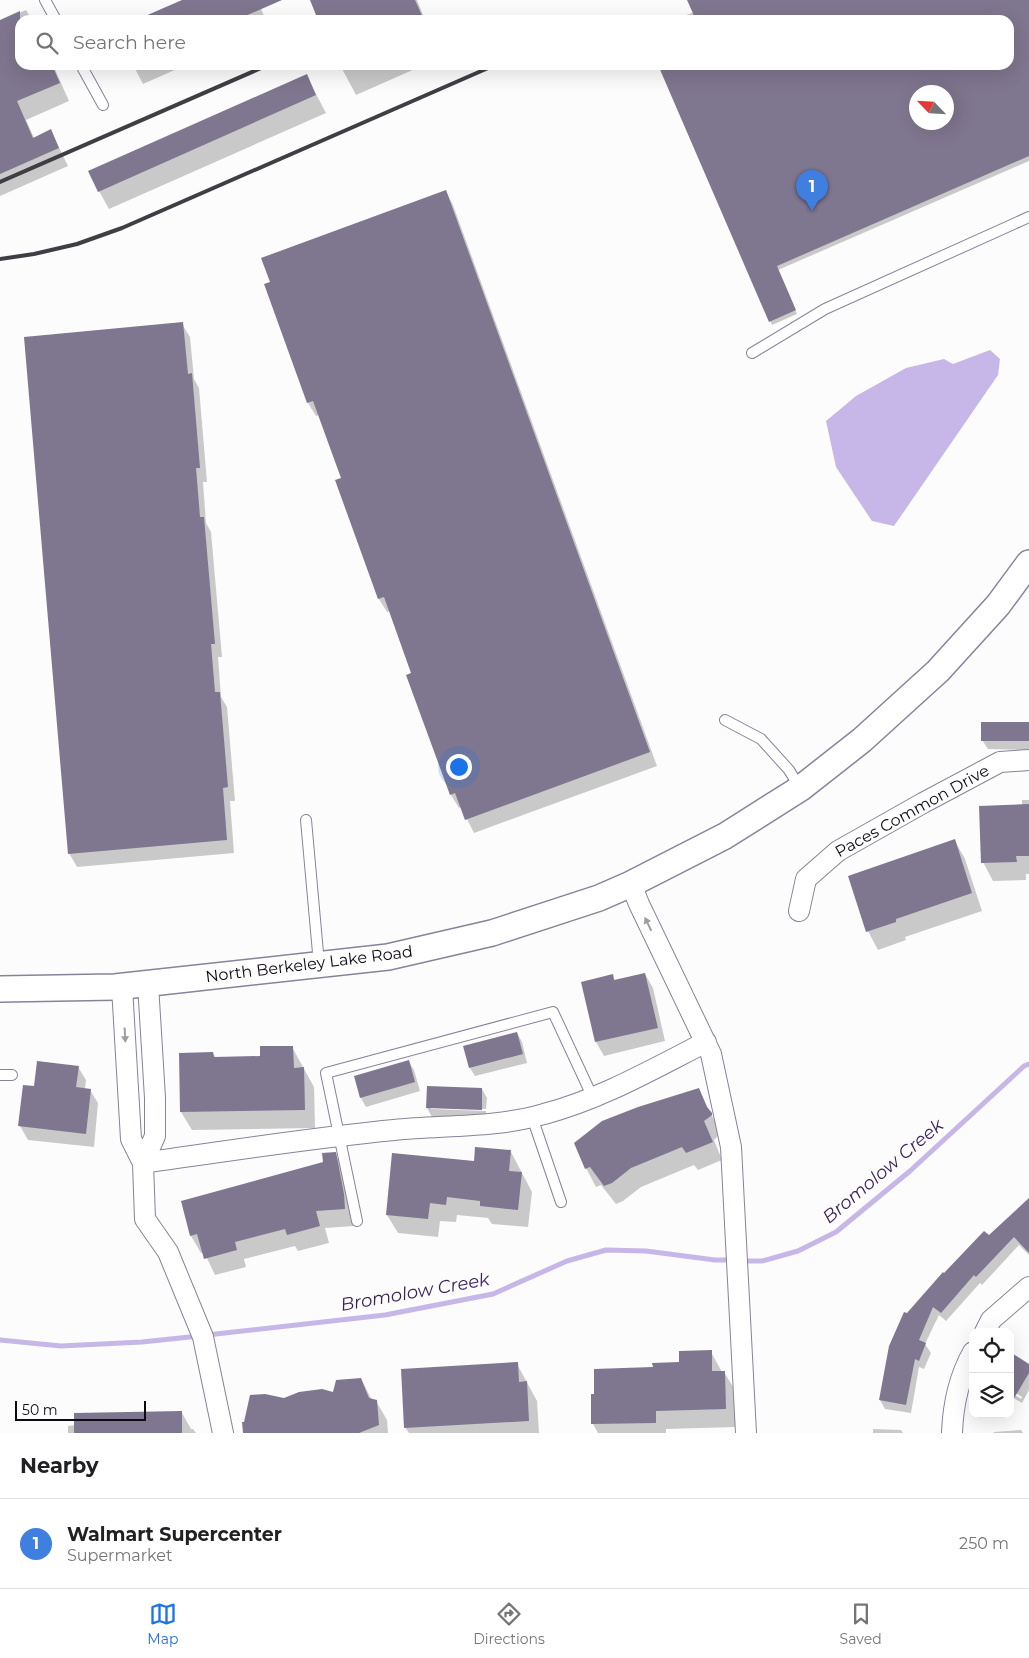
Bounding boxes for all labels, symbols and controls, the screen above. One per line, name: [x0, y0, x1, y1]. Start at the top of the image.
search box: [15, 15, 1014, 70]
icon: search: [33, 29, 61, 57]
text: Search here: [73, 31, 186, 54]
north arrow: [909, 85, 954, 130]
pin: 1: [796, 170, 828, 211]
your location: [446, 754, 472, 780]
street label: Paces Common Drive: [832, 761, 992, 861]
one-way arrow: [644, 917, 652, 931]
street label: North Berkeley Lake Road: [204, 942, 414, 986]
one-way arrow: [121, 1027, 129, 1043]
water label: Bromolow Creek: [818, 1113, 949, 1228]
water label: Bromolow Creek: [339, 1268, 493, 1316]
map controls: [969, 1328, 1014, 1418]
button: locate: [969, 1328, 1014, 1373]
button: layers: [969, 1373, 1014, 1418]
scale bar: [15, 1398, 146, 1421]
text: 50 m: [22, 1401, 58, 1419]
text: Nearby: [20, 1453, 99, 1478]
text: Walmart Supercenter: [67, 1523, 282, 1546]
text: 1: [33, 1534, 39, 1553]
text: 250 m: [959, 1534, 1009, 1553]
text: Supermarket: [67, 1546, 173, 1565]
tab: Map: [147, 1600, 178, 1648]
tab: Directions: [473, 1600, 545, 1648]
tab: Saved: [840, 1600, 882, 1648]

